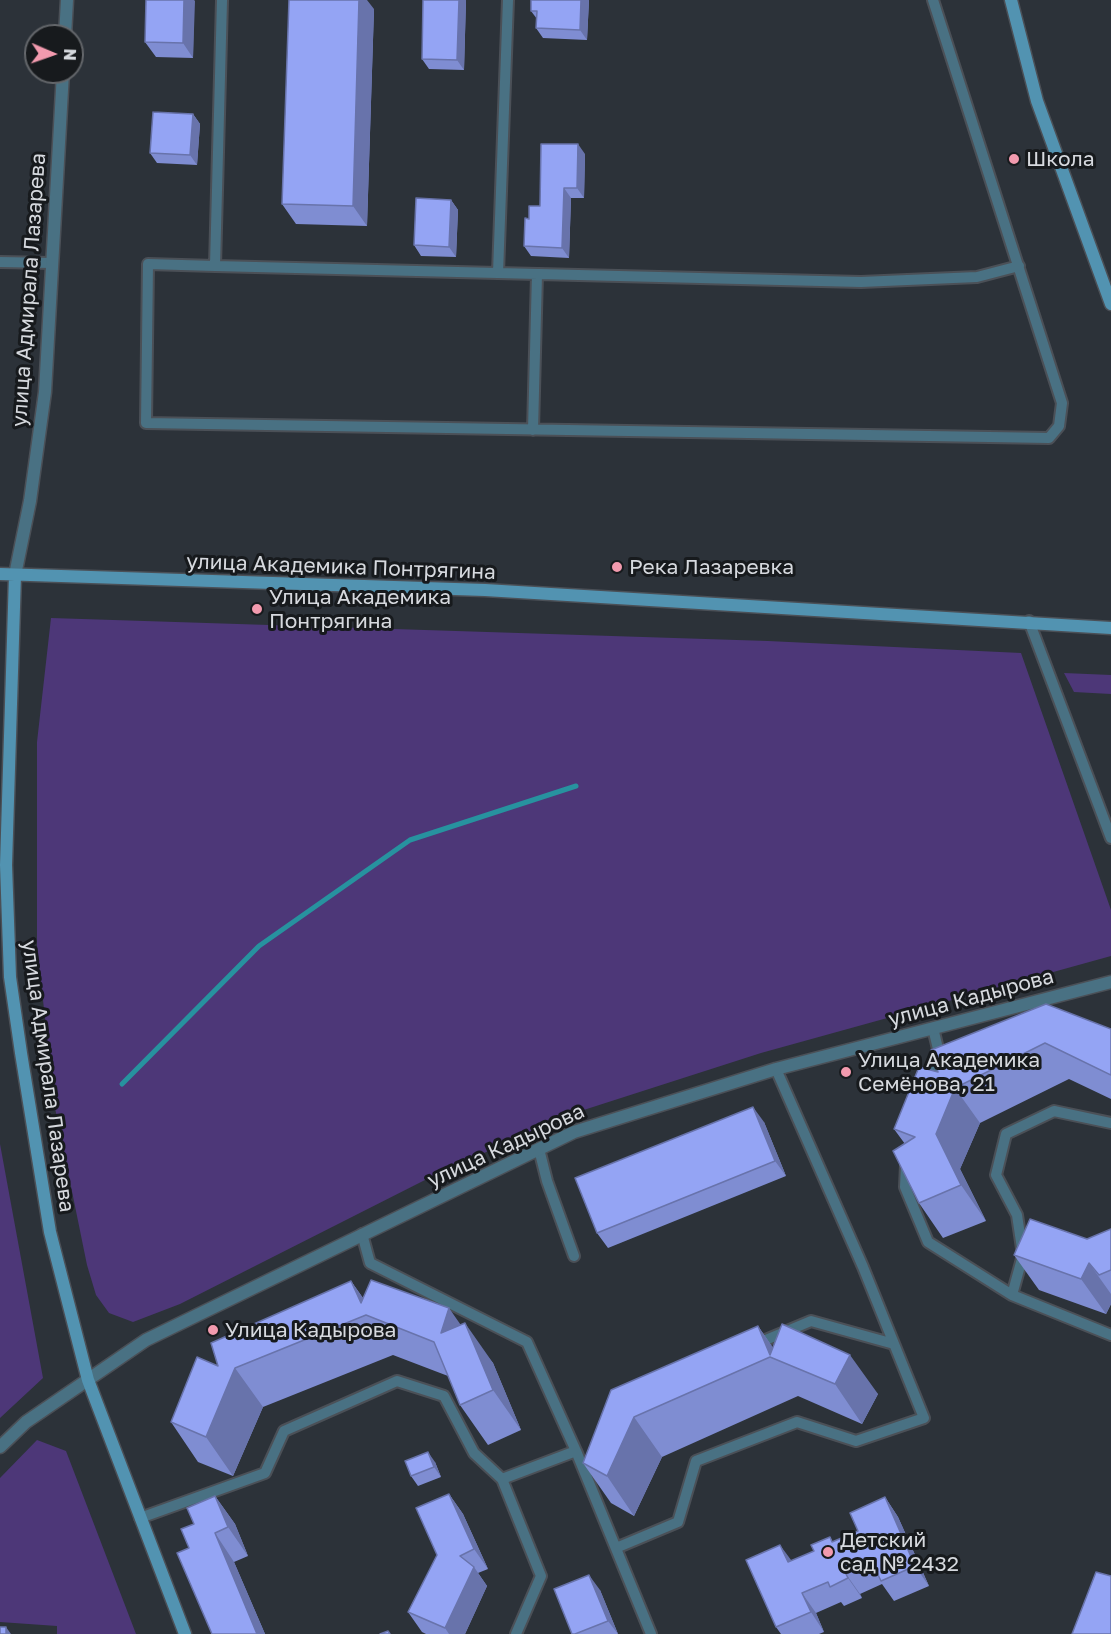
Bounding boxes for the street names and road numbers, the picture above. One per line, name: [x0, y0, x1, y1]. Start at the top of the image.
street label: улица Адмирала Лазарева: [7, 152, 51, 428]
street label: улица Академика Понтрягина: [186, 549, 496, 585]
street label: улица Адмирала Лазарева: [16, 938, 80, 1214]
street label: улица Кадырова: [885, 964, 1057, 1032]
street label: улица Кадырова: [423, 1099, 589, 1193]

